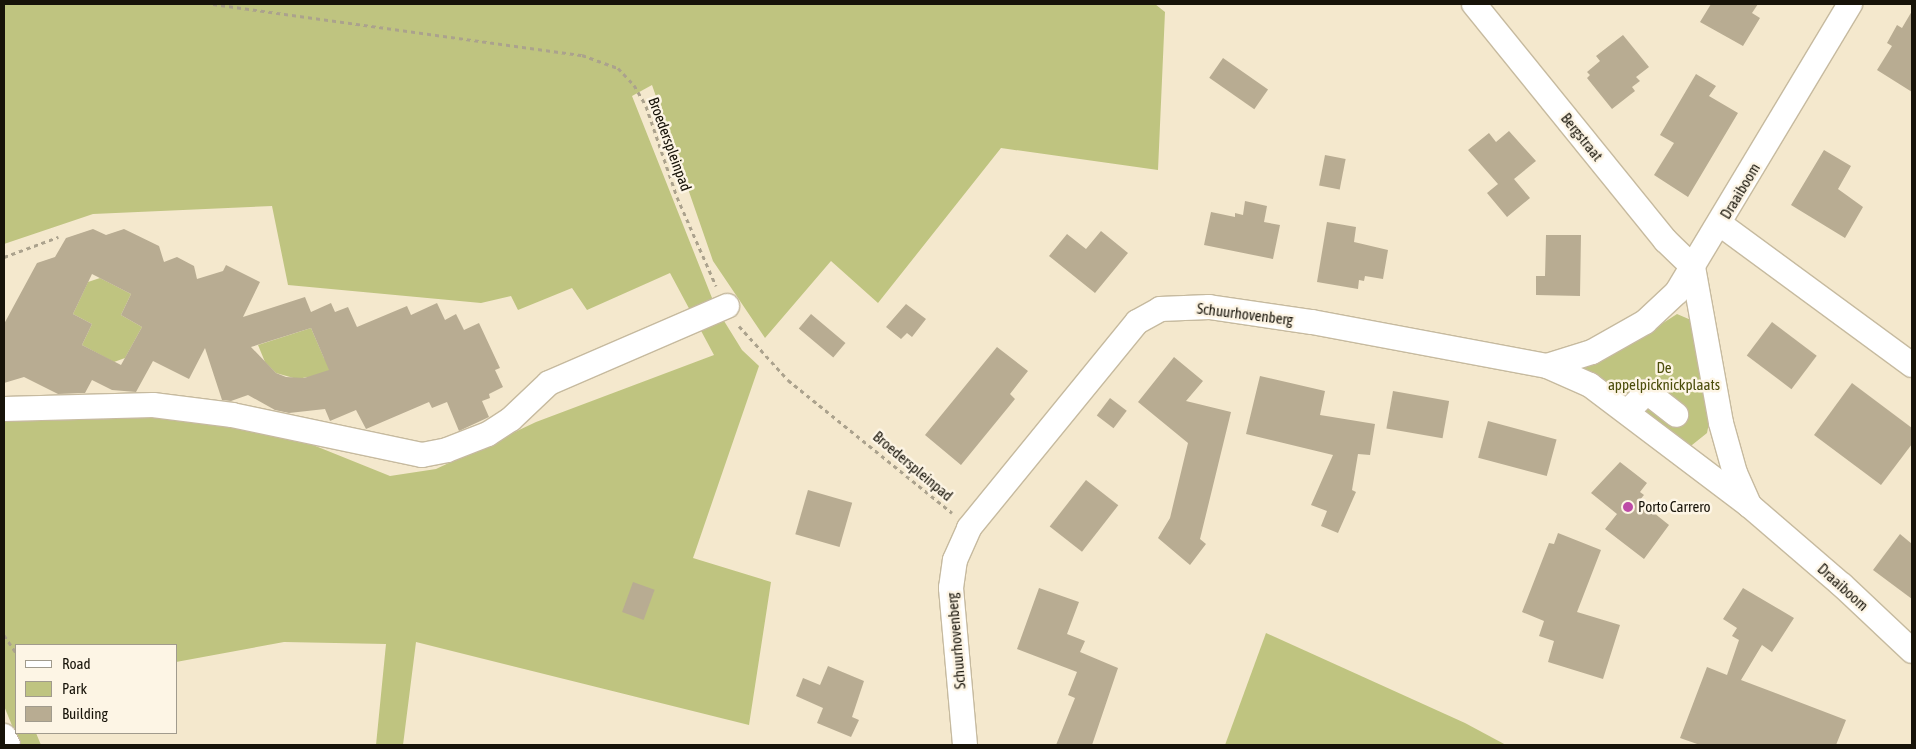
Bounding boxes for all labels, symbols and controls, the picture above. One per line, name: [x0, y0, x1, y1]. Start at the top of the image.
street label: Broederspleinpad: [645, 95, 695, 193]
street label: Bergstraat: [1557, 109, 1607, 165]
street label: Draaiboom: [1716, 160, 1764, 222]
street label: Schuurhovenberg: [1196, 299, 1294, 329]
park label: De appelpicknickplaats: [1608, 358, 1720, 393]
street label: Broederspleinpad: [869, 427, 957, 505]
place label: Porto Carrero: [1638, 498, 1711, 516]
marker: Porto Carrero: [1622, 501, 1634, 513]
street label: Draaiboom: [1814, 560, 1872, 614]
street label: Schuurhovenberg: [943, 592, 969, 690]
legend: [15, 644, 178, 734]
text: Road: [62, 655, 91, 672]
text: Park: [62, 680, 87, 697]
text: Building: [62, 705, 108, 722]

